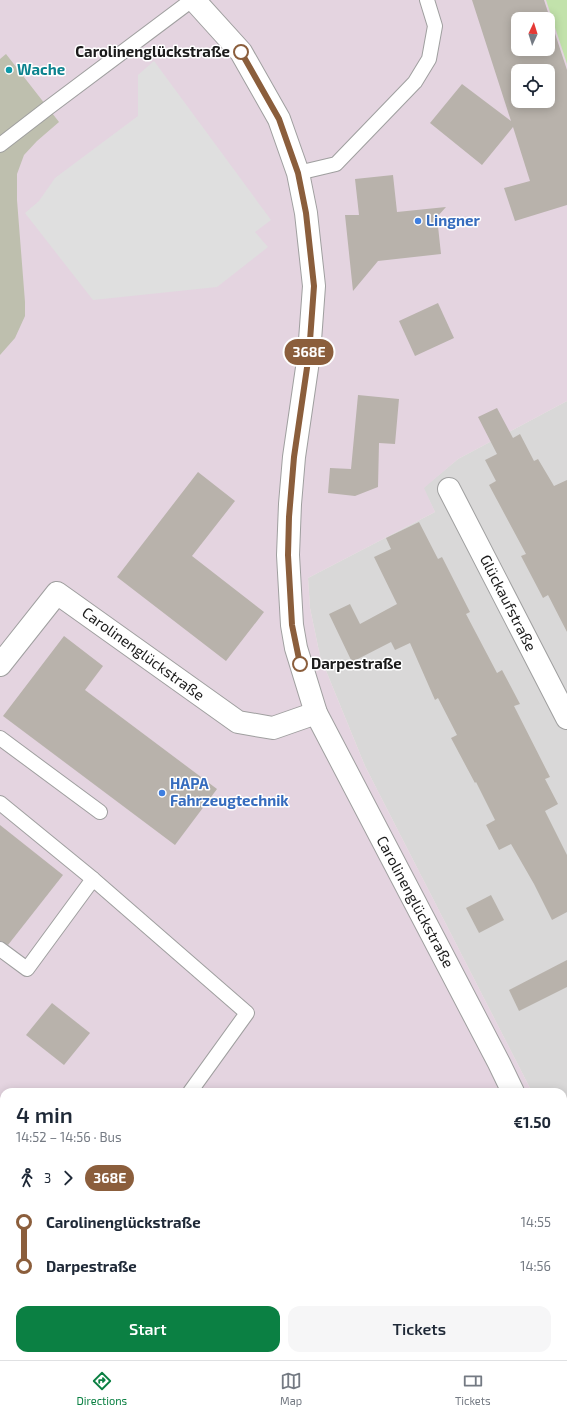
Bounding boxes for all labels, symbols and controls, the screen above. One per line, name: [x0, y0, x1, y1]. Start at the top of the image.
north arrow: [511, 12, 555, 56]
map controls: [511, 12, 555, 108]
place label: Carolinenglückstraße: [75, 42, 230, 60]
marker: Carolinenglückstraße: [233, 44, 249, 60]
place label: Wache: [17, 60, 65, 78]
button: locate: [511, 64, 555, 108]
marker: Wache: [4, 65, 14, 75]
place label: Lingner: [426, 211, 480, 229]
marker: Lingner: [413, 216, 423, 226]
line badge: 368E: [281, 339, 337, 365]
text: 368E: [292, 343, 326, 360]
street label: Glückaufstraße: [477, 551, 541, 654]
street label: Carolinenglückstraße: [79, 603, 208, 704]
place label: Darpestraße: [311, 654, 402, 672]
marker: Darpestraße: [292, 656, 308, 672]
place label: HAPA Fahrzeugtechnik: [170, 774, 289, 809]
marker: HAPA Fahrzeugtechnik: [157, 788, 167, 798]
street label: Carolinenglückstraße: [373, 832, 458, 971]
text: 4 min: [16, 1101, 73, 1127]
text: €1.50: [513, 1113, 551, 1131]
text: 14:52 – 14:56 · Bus: [16, 1129, 122, 1145]
icon: walk: [16, 1167, 38, 1189]
icon: forward: [57, 1167, 79, 1189]
text: 368E: [93, 1169, 126, 1186]
text: 3: [44, 1170, 51, 1186]
text: Carolinenglückstraße: [46, 1213, 201, 1231]
text: 14:55: [521, 1214, 551, 1230]
text: Darpestraße: [46, 1257, 137, 1275]
text: 14:56: [520, 1258, 551, 1274]
button: Start: [16, 1306, 280, 1352]
button: Tickets: [288, 1306, 551, 1352]
tab: Directions: [76, 1370, 127, 1407]
tab: Map: [280, 1370, 302, 1407]
tab: Tickets: [455, 1370, 491, 1407]

